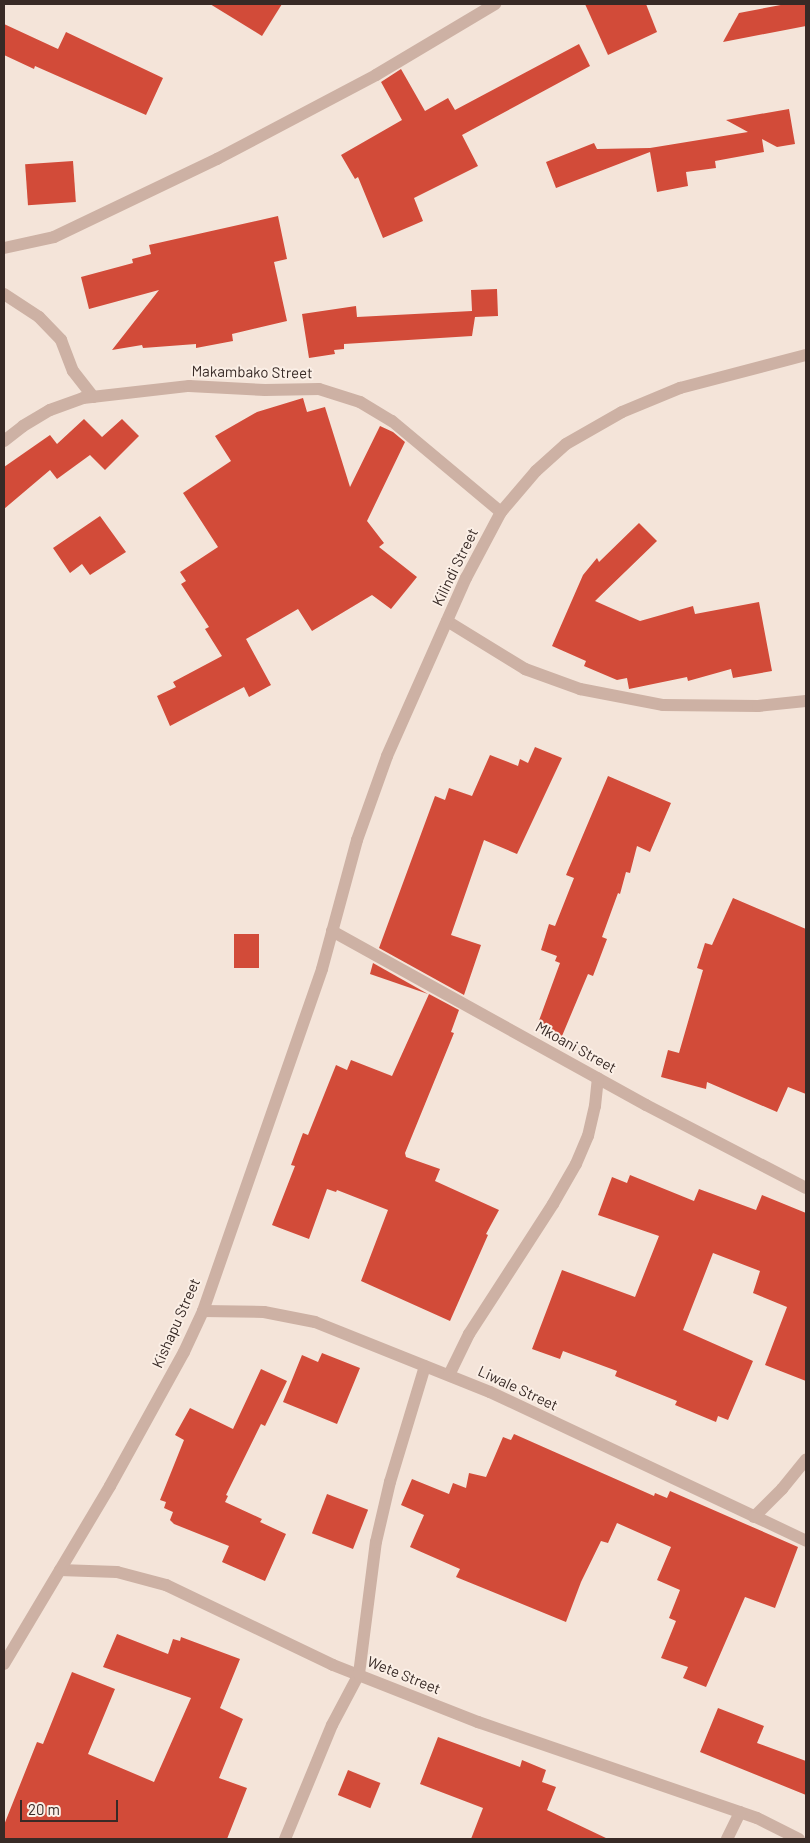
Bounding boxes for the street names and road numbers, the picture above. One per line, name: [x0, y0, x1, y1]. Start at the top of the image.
street label: Makambako Street: [191, 362, 313, 382]
street label: Kilindi Street: [428, 525, 482, 609]
street label: Mkoani Street: [532, 1017, 620, 1077]
street label: Kishapu Street: [148, 1275, 204, 1371]
street label: Liwale Street: [475, 1362, 561, 1414]
street label: Wete Street: [365, 1652, 443, 1698]

